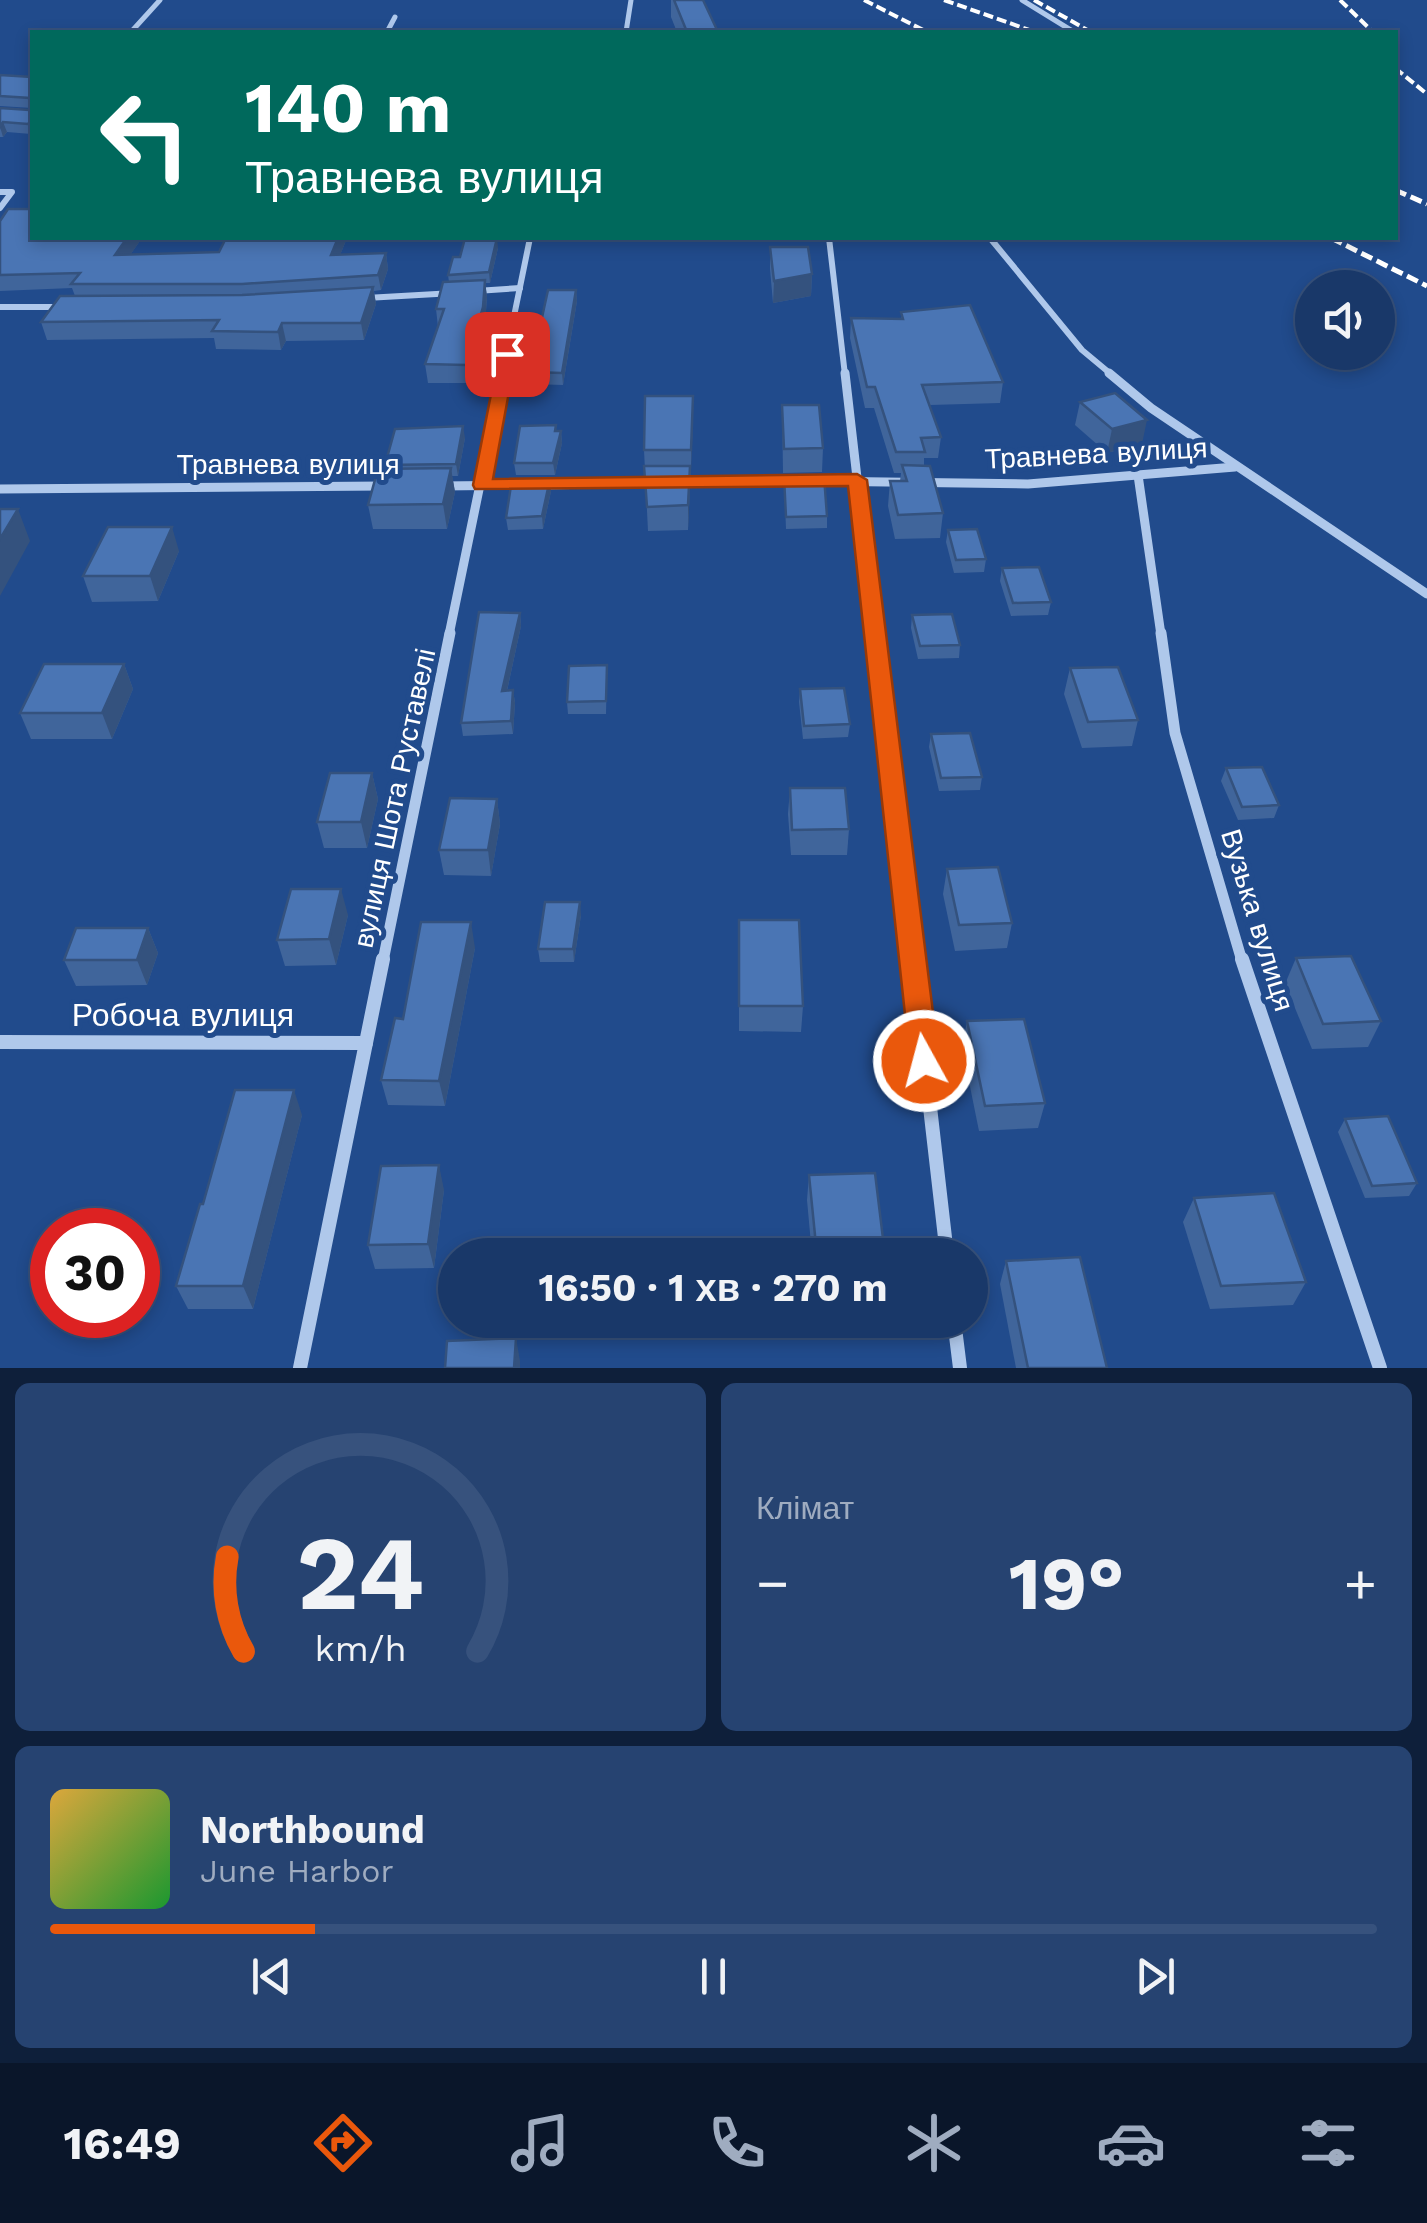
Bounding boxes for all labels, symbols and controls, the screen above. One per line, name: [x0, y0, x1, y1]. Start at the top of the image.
text: 140 m: [245, 67, 451, 149]
icon: left: [80, 70, 210, 200]
text: Травнева вулиця: [245, 151, 604, 204]
map controls: [1295, 270, 1395, 370]
button: sound: [1295, 270, 1395, 370]
pin: [465, 312, 550, 397]
icon: arrive: [480, 327, 535, 382]
street label: Травнева вулиця: [984, 431, 1208, 476]
street label: Травнева вулиця: [176, 448, 400, 481]
street label: вулиця Шота Руставелі: [347, 646, 442, 951]
street label: Вузька вулиця: [1214, 825, 1301, 1015]
street label: Робоча вулиця: [72, 996, 294, 1034]
position arrow: [872, 1009, 976, 1113]
speed limit sign: 30: [30, 1208, 160, 1338]
text: 16:50 · 1 хв · 270 m: [539, 1266, 887, 1310]
text: Клімат: [756, 1489, 854, 1527]
text: 24: [297, 1512, 424, 1634]
text: 19°: [1009, 1539, 1124, 1627]
text: −: [756, 1551, 789, 1615]
text: +: [1344, 1551, 1377, 1615]
text: km/h: [314, 1628, 407, 1670]
text: Northbound: [200, 1808, 425, 1852]
text: June Harbor: [200, 1852, 394, 1890]
icon: previous: [244, 1949, 299, 2004]
icon: pause: [686, 1949, 741, 2004]
icon: next: [1128, 1949, 1183, 2004]
icon: directions: [308, 2108, 378, 2178]
icon: music: [505, 2108, 575, 2178]
icon: phone: [702, 2108, 772, 2178]
icon: climate: [899, 2108, 969, 2178]
icon: car: [1096, 2108, 1166, 2178]
icon: filters: [1293, 2108, 1363, 2178]
text: 16:49: [64, 2117, 181, 2170]

